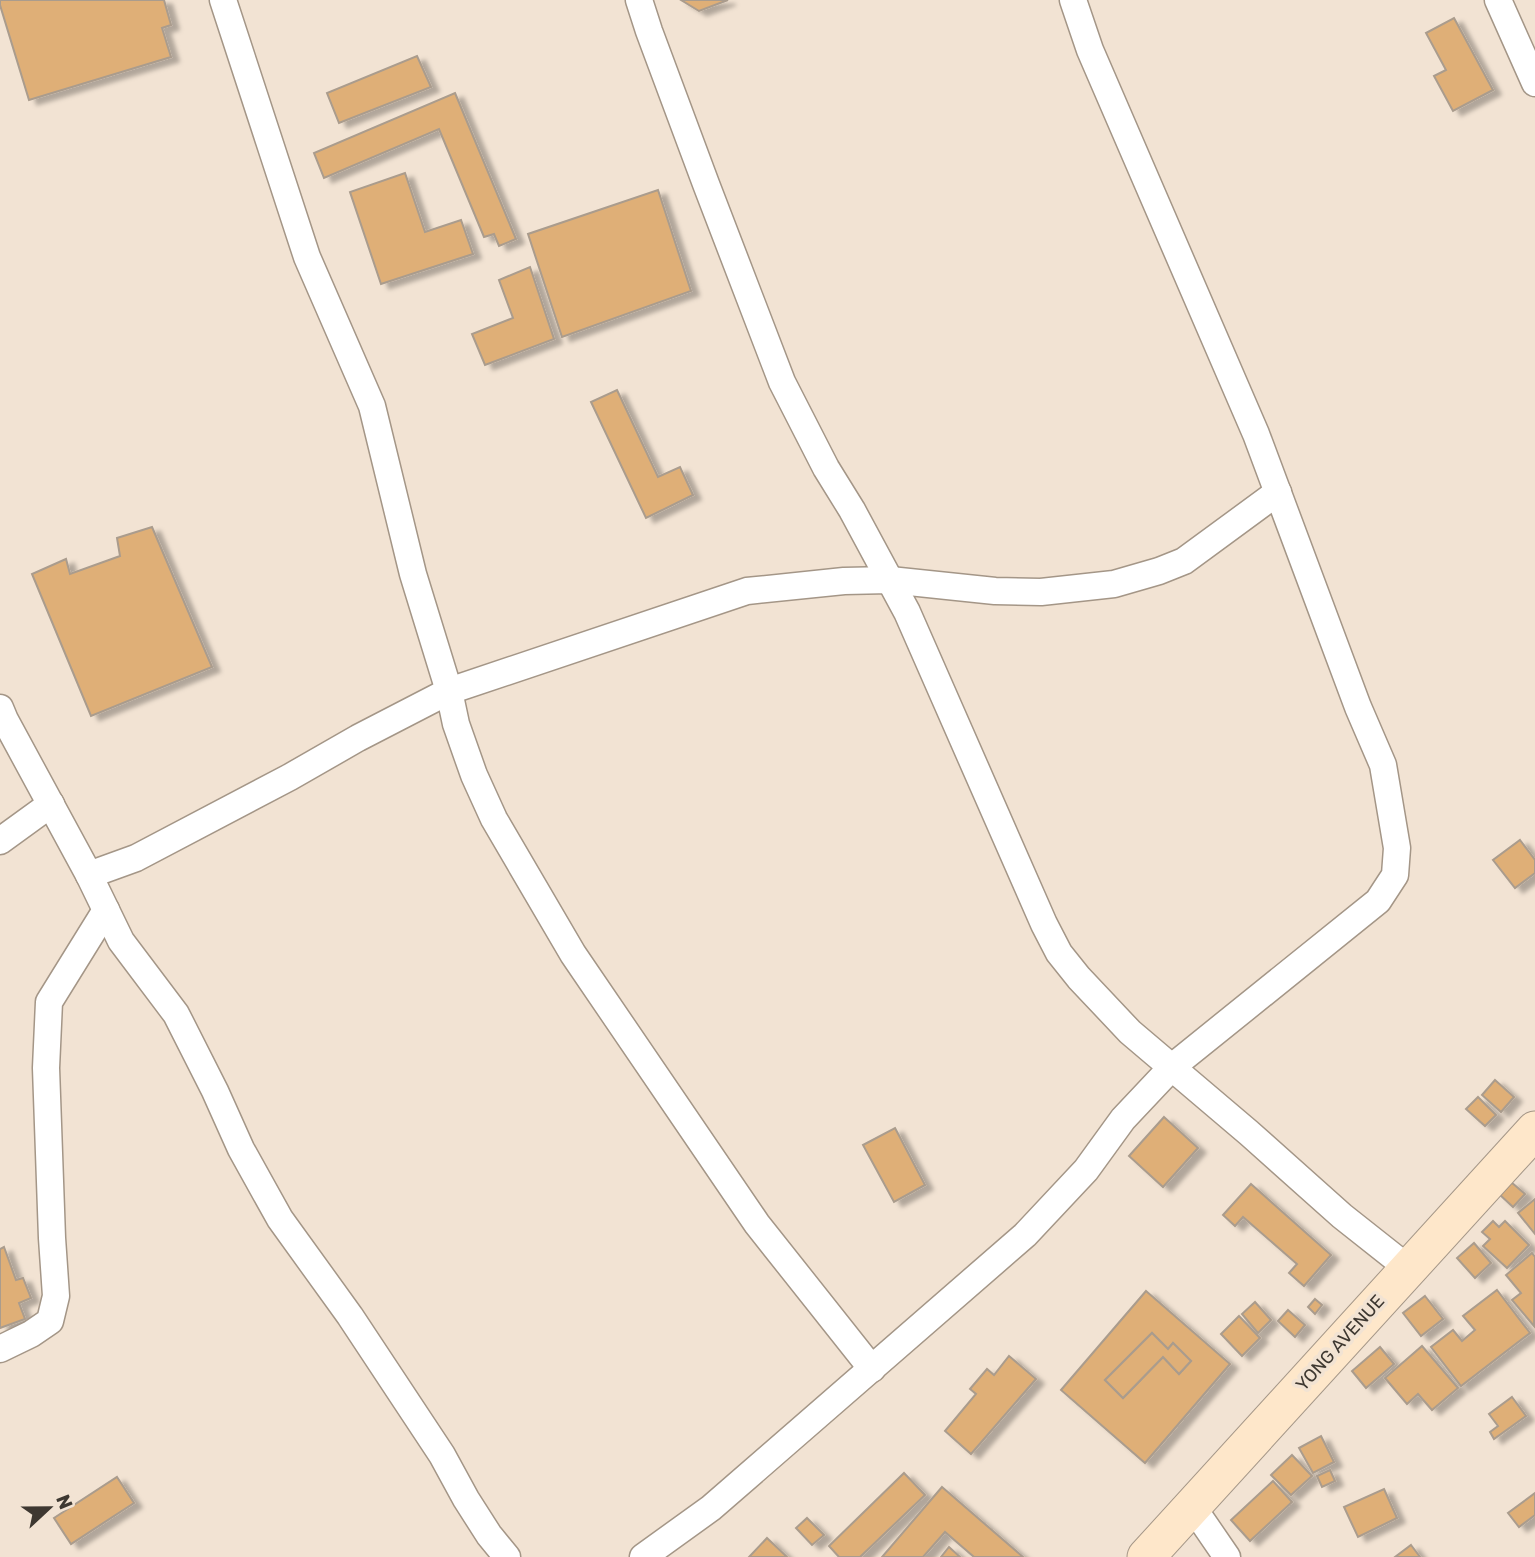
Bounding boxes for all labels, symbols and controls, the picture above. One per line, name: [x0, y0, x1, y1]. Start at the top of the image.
street label: YONG AVENUE: [1291, 1290, 1389, 1396]
north arrow: [14, 1473, 84, 1543]
text: N: [51, 1491, 78, 1512]

